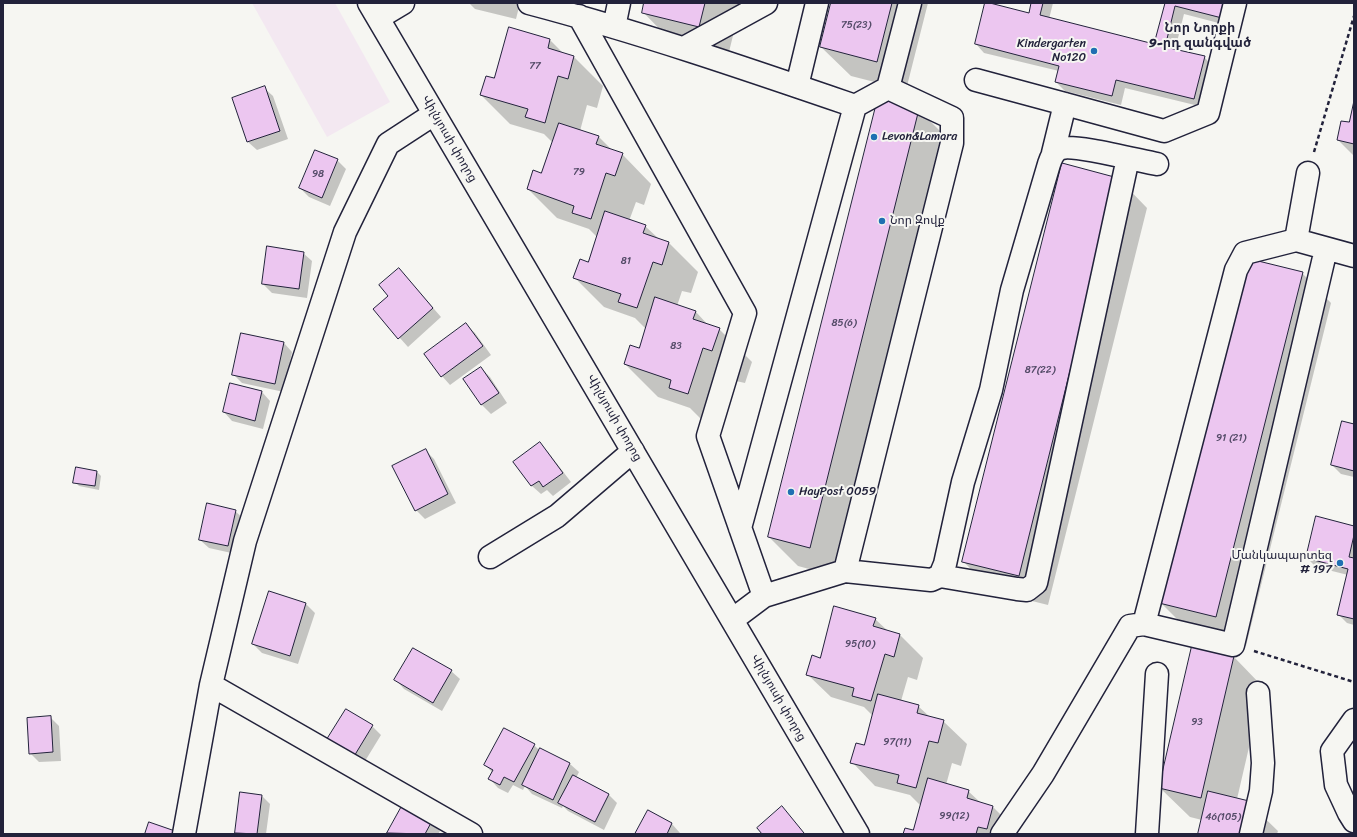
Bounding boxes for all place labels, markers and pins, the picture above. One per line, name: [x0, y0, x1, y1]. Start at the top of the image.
place label: Kindergarten No120: [1017, 37, 1086, 65]
marker: Kindergarten No120: [1089, 46, 1099, 56]
place label: Levon&Lamara: [882, 130, 957, 144]
marker: Levon&Lamara: [869, 132, 879, 142]
place label: Նոր Զովք: [890, 214, 945, 228]
marker: Նոր Զովք: [877, 216, 887, 226]
place label: HayPost 0059: [799, 485, 876, 499]
marker: HayPost 0059: [786, 487, 796, 497]
place label: Մանկապարտեզ # 197: [1232, 549, 1332, 577]
marker: Մանկապարտեզ # 197: [1335, 558, 1345, 568]

